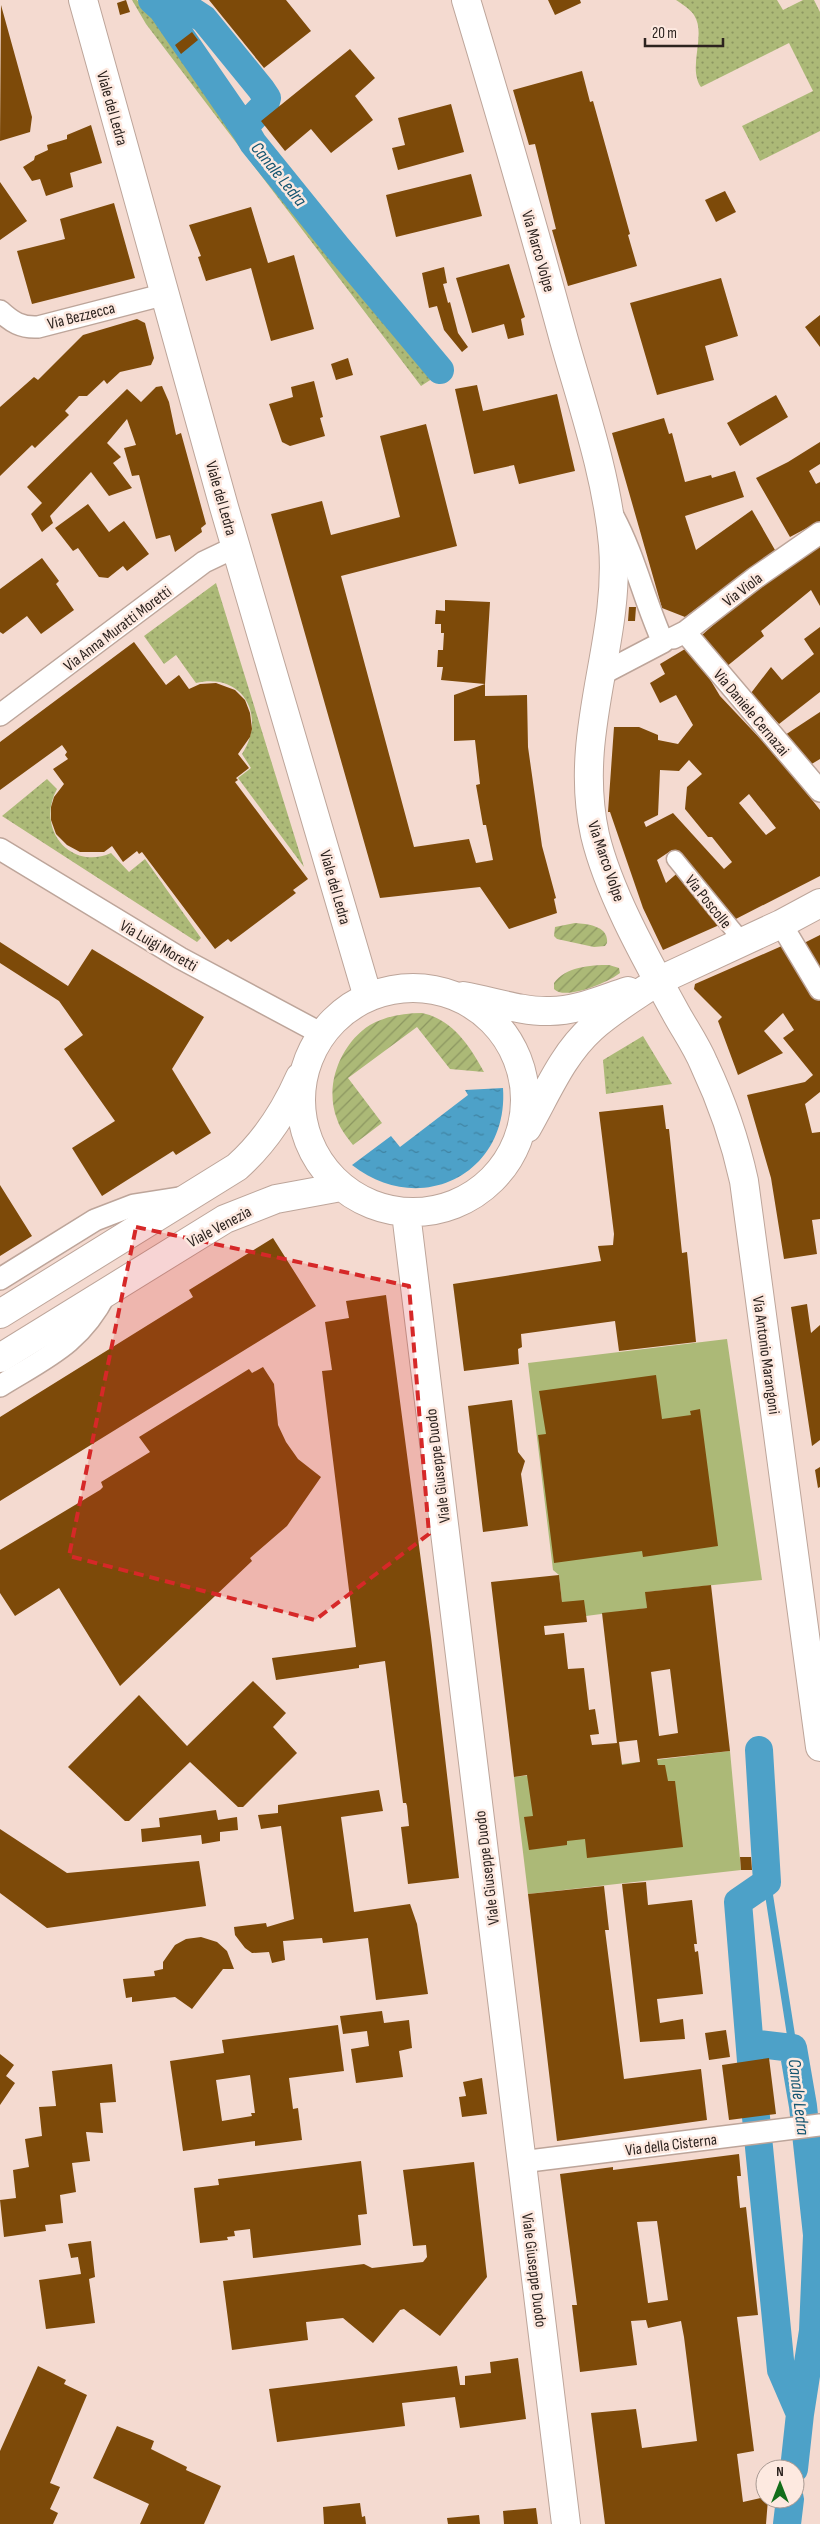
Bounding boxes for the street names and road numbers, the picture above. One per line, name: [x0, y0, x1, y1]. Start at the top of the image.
street label: Viale del Ledra: [92, 69, 131, 148]
street label: Via Marco Volpe: [517, 209, 558, 294]
street label: Via Bezzecca: [46, 299, 117, 334]
street label: Viale del Ledra: [201, 459, 240, 538]
street label: Via Viola: [719, 569, 767, 611]
street label: Via Anna Muratti Moretti: [60, 582, 176, 676]
street label: Via Daniele Cernazai: [709, 666, 793, 760]
street label: Via Marco Volpe: [583, 819, 628, 904]
street label: Viale del Ledra: [315, 848, 354, 927]
street label: Via Poscolle: [681, 871, 735, 933]
street label: Via Luigi Moretti: [116, 917, 200, 976]
street label: Viale Venezia: [185, 1203, 255, 1252]
street label: Via Antonio Marangoni: [748, 1295, 783, 1416]
street label: Viale Giuseppe Duodo: [422, 1408, 455, 1524]
street label: Viale Giuseppe Duodo: [471, 1810, 504, 1926]
street label: Via della Cisterna: [624, 2130, 718, 2161]
street label: Viale Giuseppe Duodo: [517, 2212, 550, 2328]

